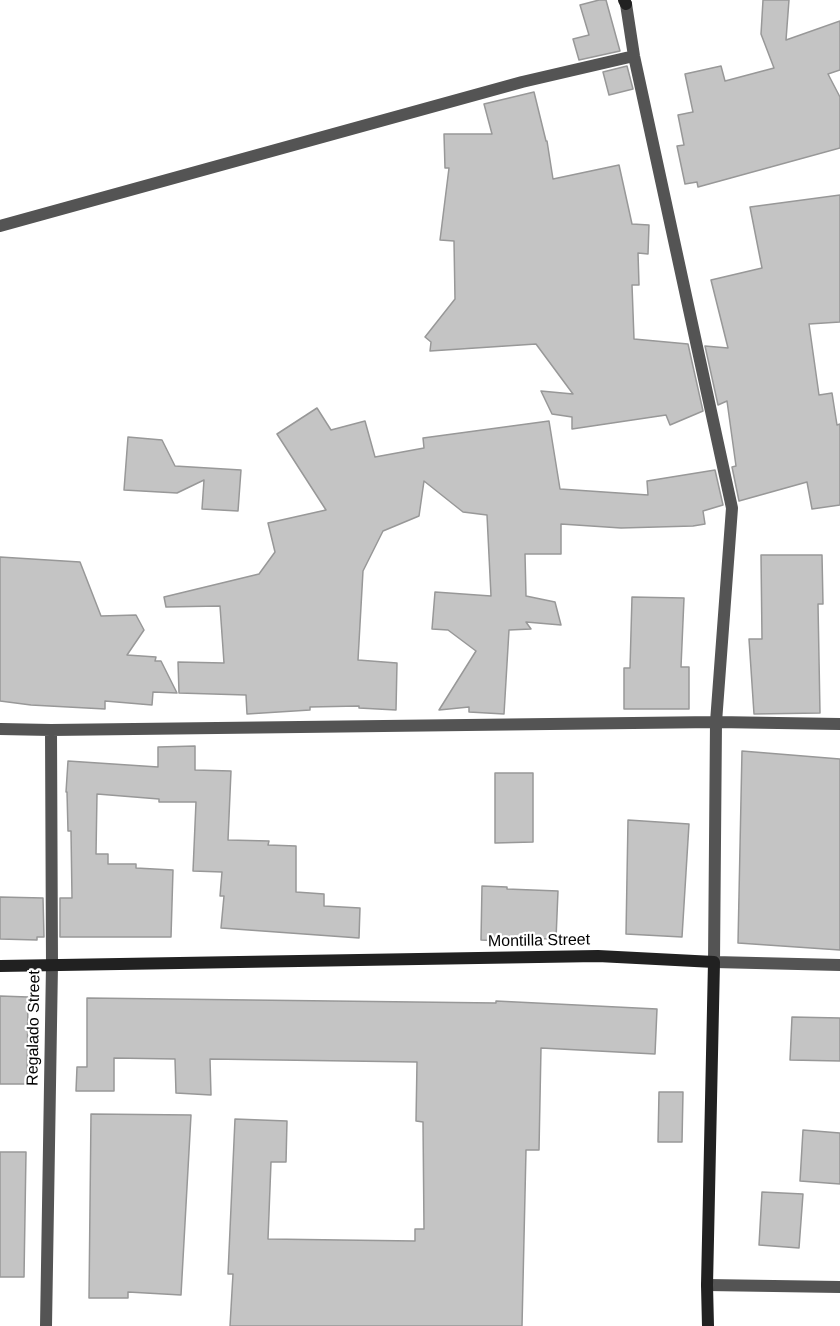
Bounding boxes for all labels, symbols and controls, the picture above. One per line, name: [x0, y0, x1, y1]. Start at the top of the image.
street label: Montilla Street: [488, 931, 590, 951]
street label: Regalado Street: [23, 970, 45, 1086]

